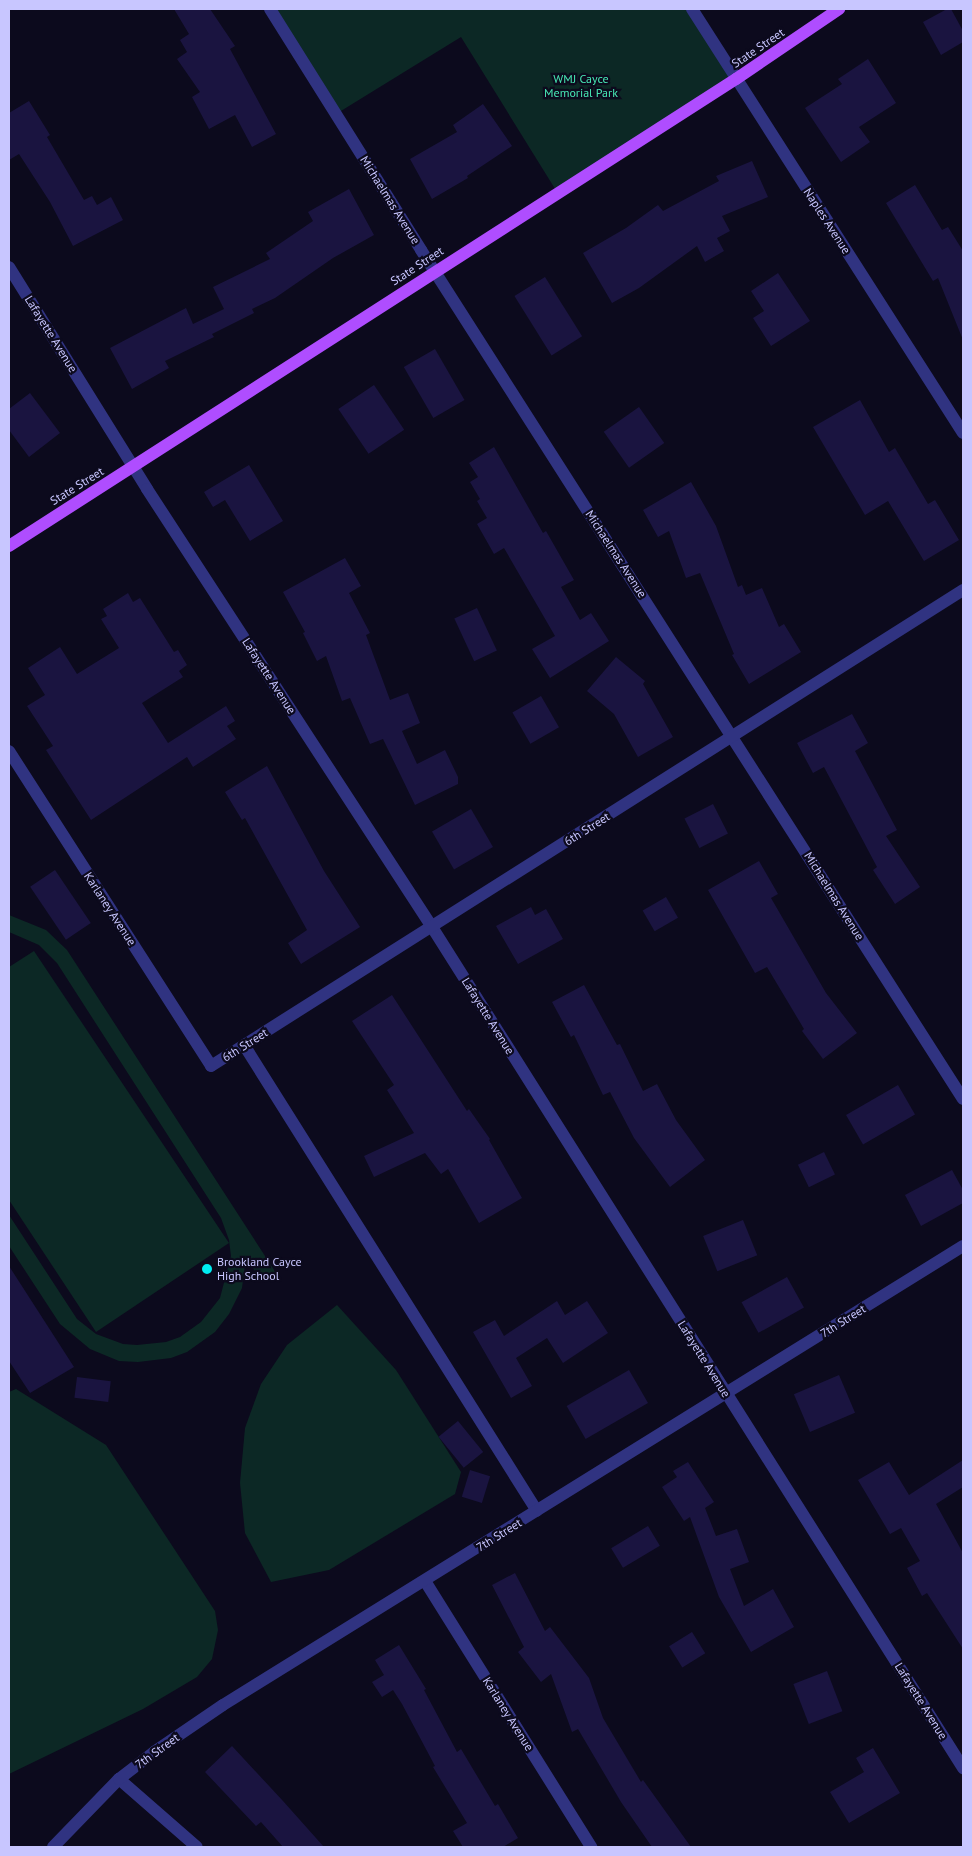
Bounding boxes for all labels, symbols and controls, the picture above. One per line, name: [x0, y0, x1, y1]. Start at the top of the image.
street label: State Street: [729, 25, 787, 71]
park label: WMJ Cayce Memorial Park: [544, 72, 618, 100]
street label: Michaelmas Avenue: [357, 153, 423, 247]
street label: Naples Avenue: [800, 185, 854, 257]
street label: State Street: [388, 244, 446, 288]
street label: Lafayette Avenue: [22, 293, 80, 375]
street label: State Street: [48, 464, 106, 508]
street label: Michaelmas Avenue: [582, 507, 650, 601]
street label: Lafayette Avenue: [239, 635, 299, 717]
street label: 6th Street: [562, 809, 612, 849]
street label: Michaelmas Avenue: [801, 849, 867, 943]
street label: Karlaney Avenue: [81, 869, 139, 949]
street label: Lafayette Avenue: [459, 975, 517, 1057]
street label: 6th Street: [220, 1025, 270, 1065]
place label: Brookland Cayce High School: [217, 1255, 302, 1283]
marker: Brookland Cayce High School: [201, 1263, 213, 1275]
street label: 7th Street: [818, 1301, 868, 1341]
street label: Lafayette Avenue: [675, 1318, 733, 1400]
street label: 7th Street: [474, 1515, 524, 1555]
street label: Lafayette Avenue: [892, 1660, 950, 1742]
street label: Karlaney Avenue: [479, 1674, 537, 1754]
street label: 7th Street: [132, 1730, 182, 1772]

